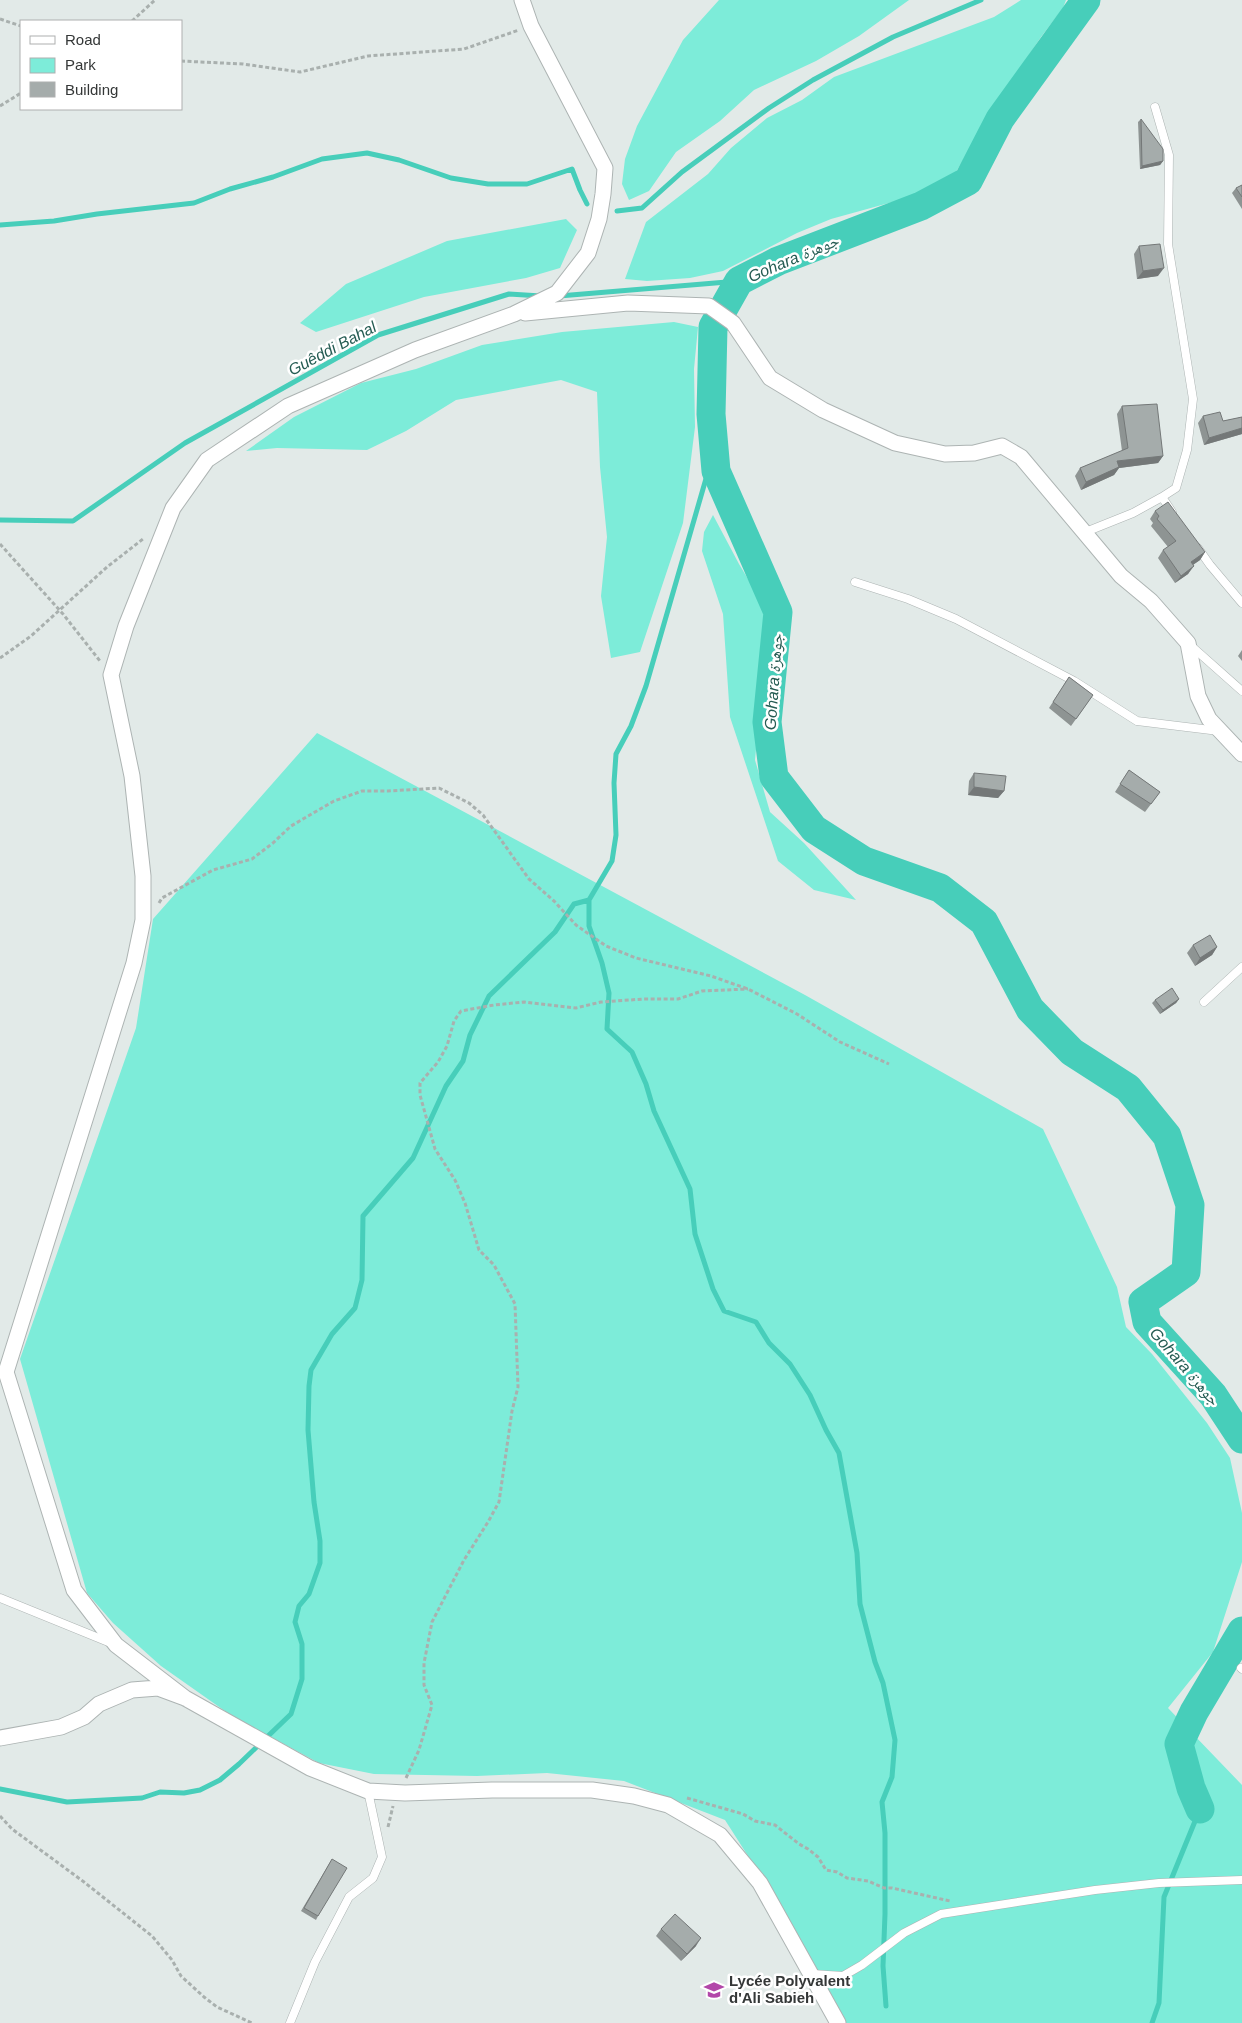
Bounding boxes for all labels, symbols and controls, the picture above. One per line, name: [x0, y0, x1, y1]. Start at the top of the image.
legend: [20, 20, 182, 110]
text: Road: [65, 31, 101, 48]
text: Park: [65, 56, 96, 73]
text: Building: [65, 81, 118, 98]
water label: Gohara جوهرة: [745, 231, 842, 286]
water label: Guêddi Bahal: [285, 318, 379, 379]
water label: Gohara جوهرة: [762, 632, 786, 731]
water label: Gohara جوهرة: [1146, 1324, 1223, 1410]
place label: Lycée Polyvalent d'Ali Sabieh: [729, 1972, 850, 2006]
school or university icon: Lycée Polyvalent d'Ali Sabieh: [703, 1979, 725, 2001]

